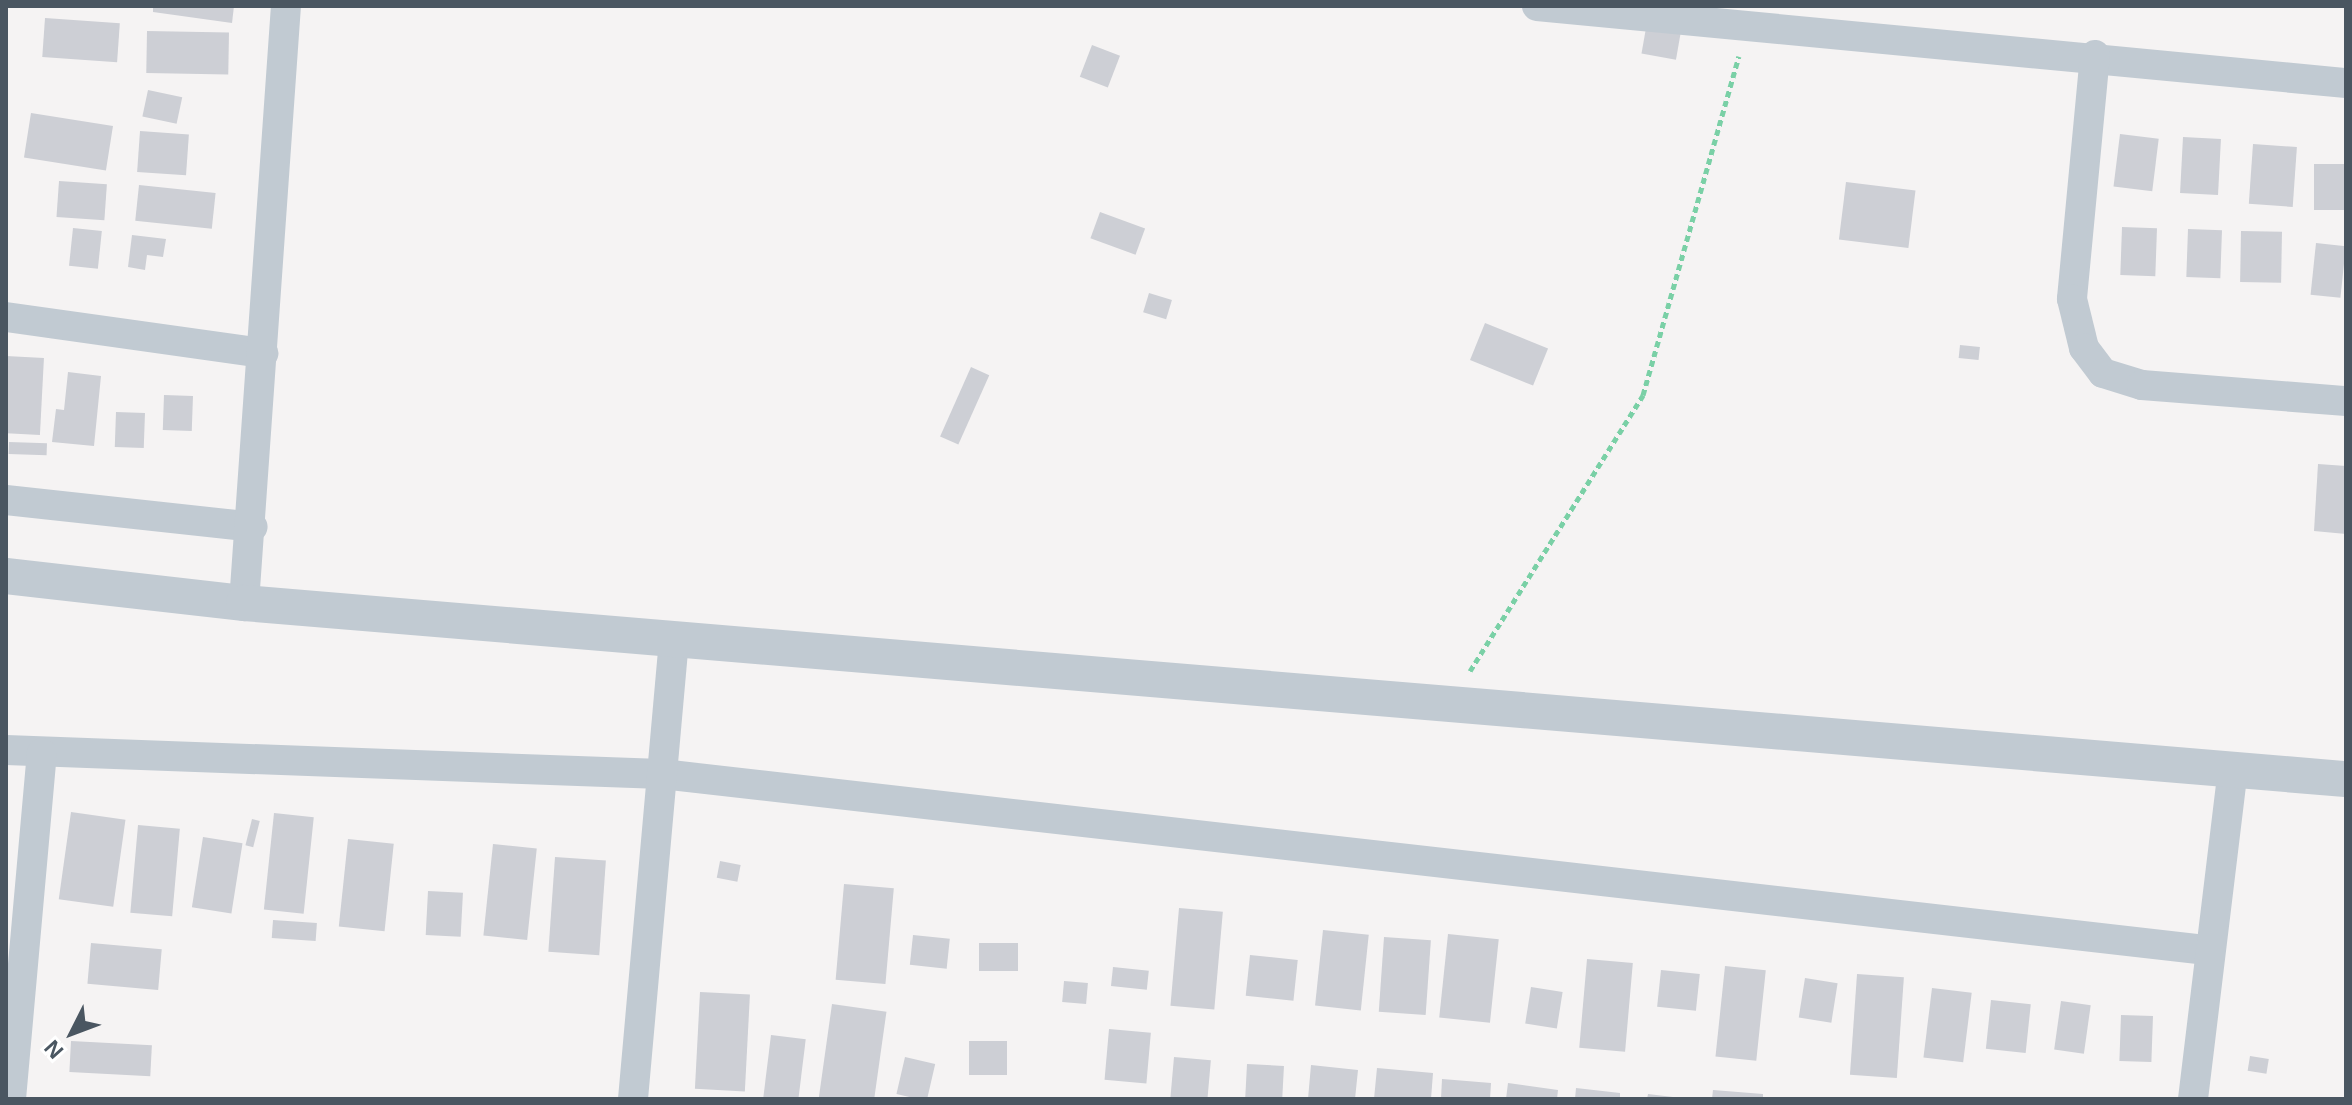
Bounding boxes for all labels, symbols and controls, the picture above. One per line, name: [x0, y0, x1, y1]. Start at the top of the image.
north arrow: [32, 993, 112, 1073]
text: N: [39, 1035, 68, 1064]

